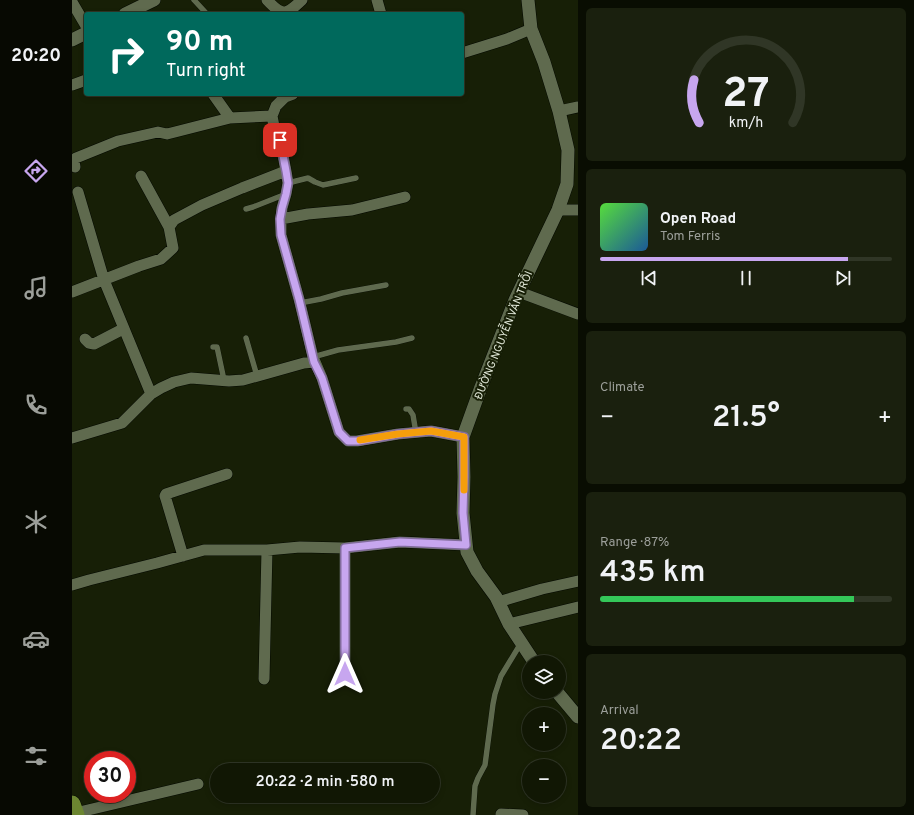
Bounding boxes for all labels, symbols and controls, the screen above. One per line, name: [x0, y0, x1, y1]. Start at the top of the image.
text: 90 m: [166, 25, 233, 61]
icon: right: [100, 28, 152, 80]
text: 20:20: [11, 45, 61, 68]
text: Turn right: [166, 60, 246, 83]
text: 27: [722, 69, 770, 122]
text: km/h: [729, 113, 763, 131]
pin: [263, 123, 297, 157]
icon: arrive: [269, 129, 291, 151]
icon: directions: [22, 157, 50, 185]
text: Open Road: [660, 210, 736, 229]
text: Tom Ferris: [660, 229, 720, 245]
icon: previous: [638, 267, 660, 289]
icon: pause: [735, 267, 757, 289]
icon: next: [832, 267, 854, 289]
street label: ĐƯỜNG NGUYỄN VĂN TRỖI: [469, 268, 536, 402]
icon: music: [22, 274, 50, 302]
text: Climate: [600, 380, 645, 396]
icon: phone: [22, 391, 50, 419]
text: 21.5°: [712, 400, 780, 437]
text: −: [600, 405, 614, 432]
text: +: [878, 405, 892, 432]
icon: climate: [22, 508, 50, 536]
text: Range · 87%: [600, 535, 669, 551]
text: 435 km: [600, 555, 705, 592]
icon: car: [22, 625, 50, 653]
position arrow: [324, 653, 366, 695]
map controls: [522, 655, 566, 803]
button: layers: [522, 655, 566, 699]
text: Arrival: [600, 703, 639, 719]
button: +: [522, 707, 566, 751]
text: 20:22: [600, 723, 682, 760]
icon: filters: [22, 742, 50, 770]
speed limit sign: 30: [84, 751, 136, 803]
button: −: [522, 759, 566, 803]
text: 20:22 · 2 min · 580 m: [255, 773, 395, 792]

